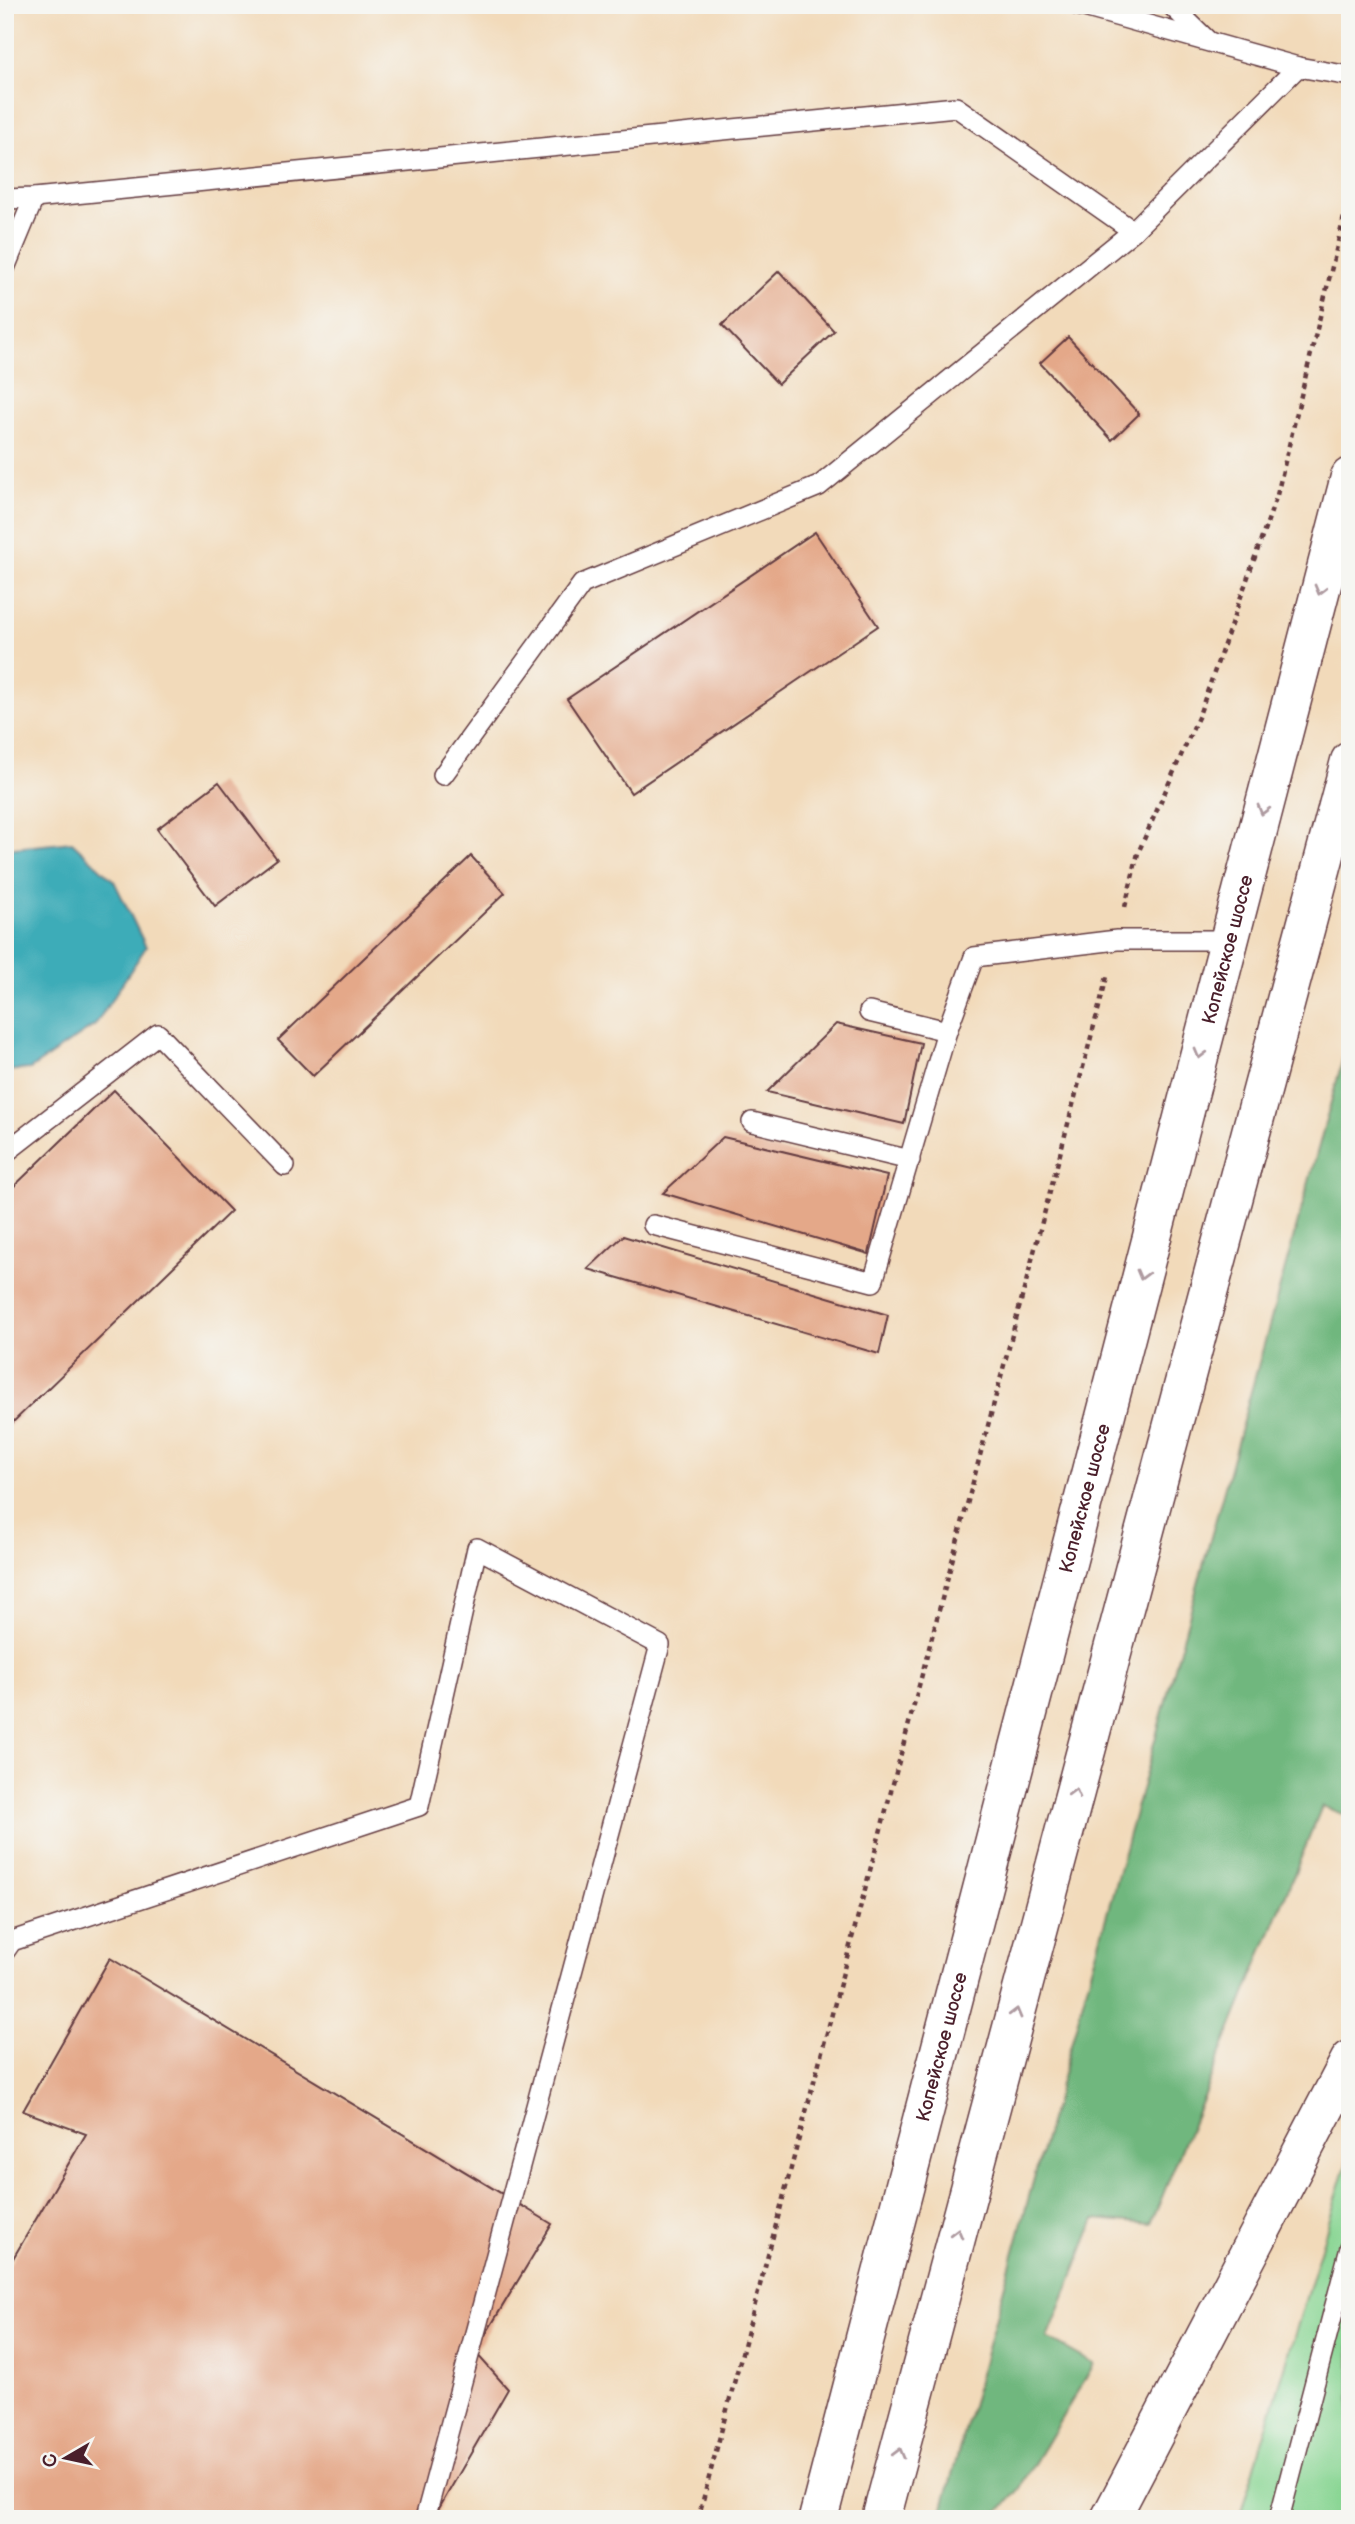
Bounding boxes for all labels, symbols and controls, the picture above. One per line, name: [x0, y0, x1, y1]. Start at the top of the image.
one-way arrow: [1314, 584, 1328, 596]
one-way arrow: [1257, 804, 1271, 816]
street label: Копейское шоссе: [1198, 872, 1259, 1027]
one-way arrow: [1194, 1048, 1208, 1060]
one-way arrow: [1136, 1268, 1150, 1280]
street label: Копейское шоссе: [1055, 1421, 1116, 1576]
one-way arrow: [1066, 1787, 1081, 1799]
street label: Копейское шоссе: [912, 1970, 973, 2124]
one-way arrow: [1008, 2007, 1022, 2019]
one-way arrow: [949, 2227, 964, 2239]
north arrow: [32, 2422, 102, 2492]
one-way arrow: [891, 2447, 905, 2459]
text: С: [38, 2452, 63, 2469]

